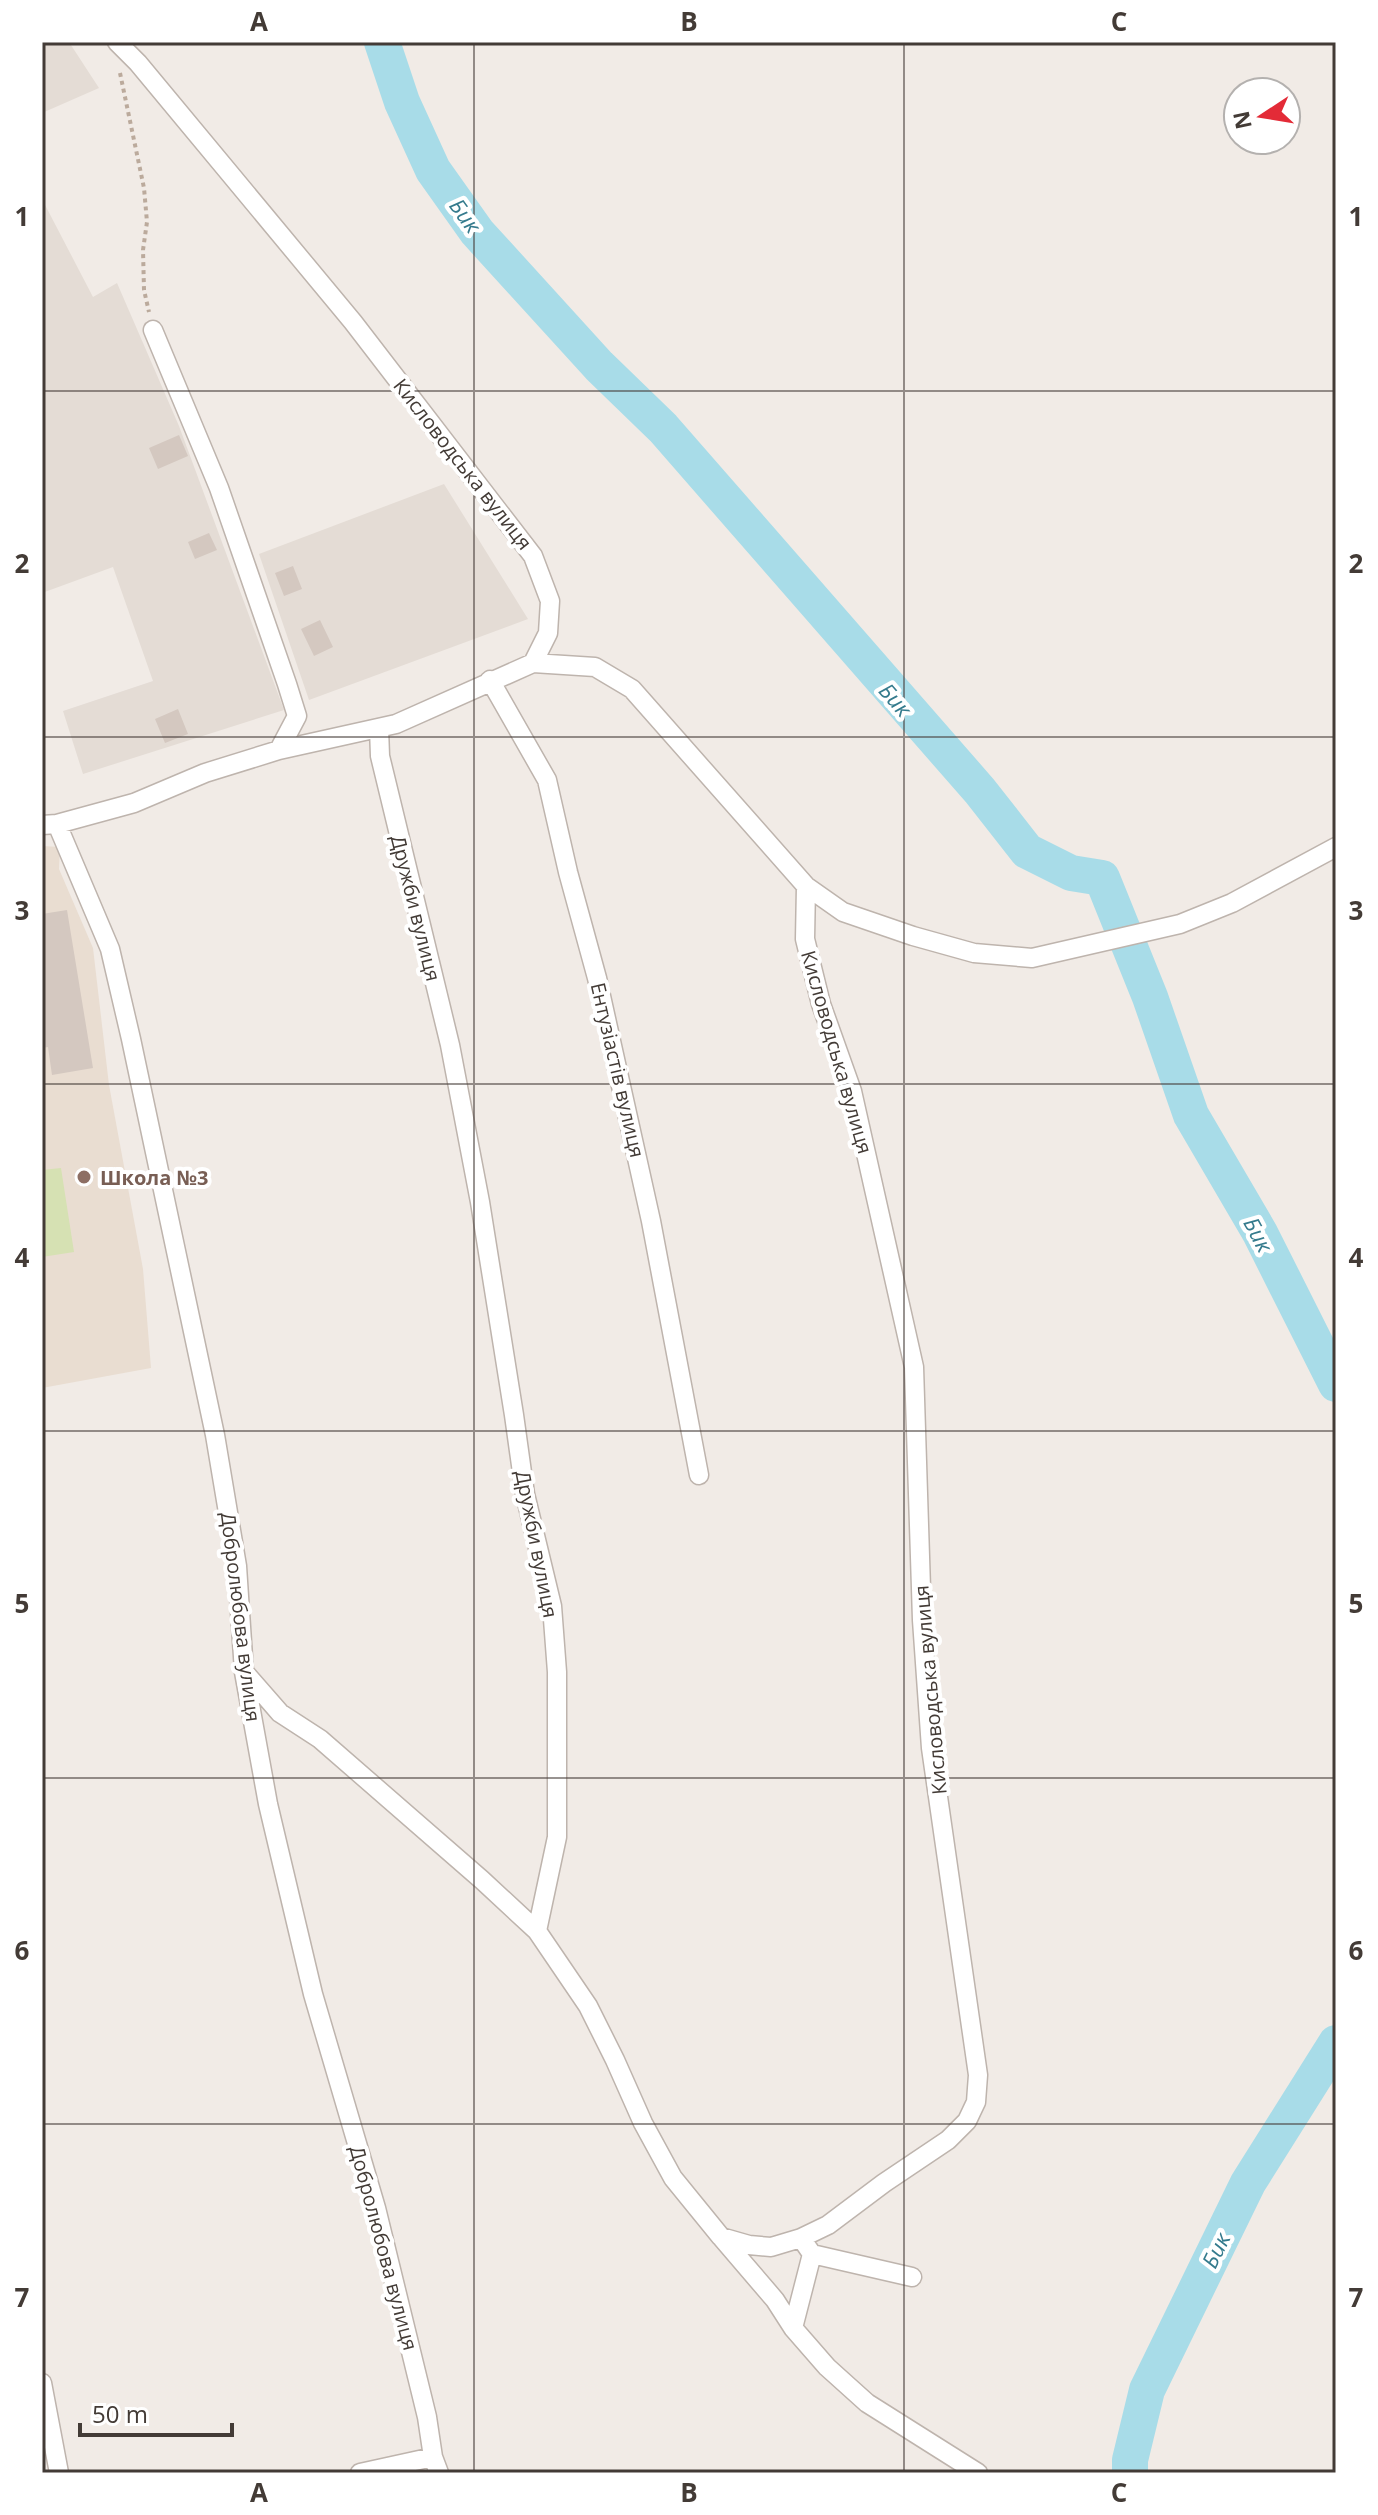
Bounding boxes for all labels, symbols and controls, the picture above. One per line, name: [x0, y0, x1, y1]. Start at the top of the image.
text: A: [250, 3, 268, 39]
text: B: [680, 3, 698, 39]
text: C: [1111, 3, 1127, 39]
north arrow: [1222, 76, 1302, 156]
text: N: [1225, 108, 1258, 132]
water label: Бик: [443, 192, 489, 239]
text: 1: [15, 198, 29, 234]
text: 1: [1349, 198, 1363, 234]
street label: Кисловодська вулиця: [388, 373, 538, 555]
text: 2: [15, 545, 30, 581]
text: 2: [1349, 545, 1364, 581]
water label: Бик: [873, 676, 920, 723]
street label: Дружби вулиця: [385, 832, 447, 984]
text: 3: [15, 892, 29, 928]
text: 3: [1349, 892, 1363, 928]
street label: Кисловодська вулиця: [795, 947, 879, 1157]
street label: Ентузіастів вулиця: [585, 980, 651, 1160]
place label: Школа №3: [100, 1164, 209, 1191]
marker: Школа №3: [75, 1168, 93, 1186]
water label: Бик: [1237, 1211, 1281, 1258]
text: 4: [15, 1239, 30, 1275]
text: 4: [1349, 1239, 1364, 1275]
street label: Дружби вулиця: [509, 1468, 565, 1620]
street label: Добролюбова вулиця: [215, 1511, 267, 1723]
street label: Кисловодська вулиця: [907, 1584, 953, 1796]
text: 5: [15, 1585, 29, 1621]
text: 5: [1349, 1585, 1363, 1621]
text: 6: [15, 1932, 30, 1968]
text: 6: [1349, 1932, 1364, 1968]
street label: Добролюбова вулиця: [344, 2143, 424, 2353]
water label: Бик: [1194, 2226, 1237, 2273]
text: 7: [15, 2279, 30, 2315]
text: 7: [1349, 2279, 1364, 2315]
scale bar: [80, 2387, 232, 2437]
text: 50 m: [92, 2397, 148, 2430]
text: A: [250, 2474, 268, 2510]
text: B: [680, 2474, 698, 2510]
text: C: [1111, 2474, 1127, 2510]

